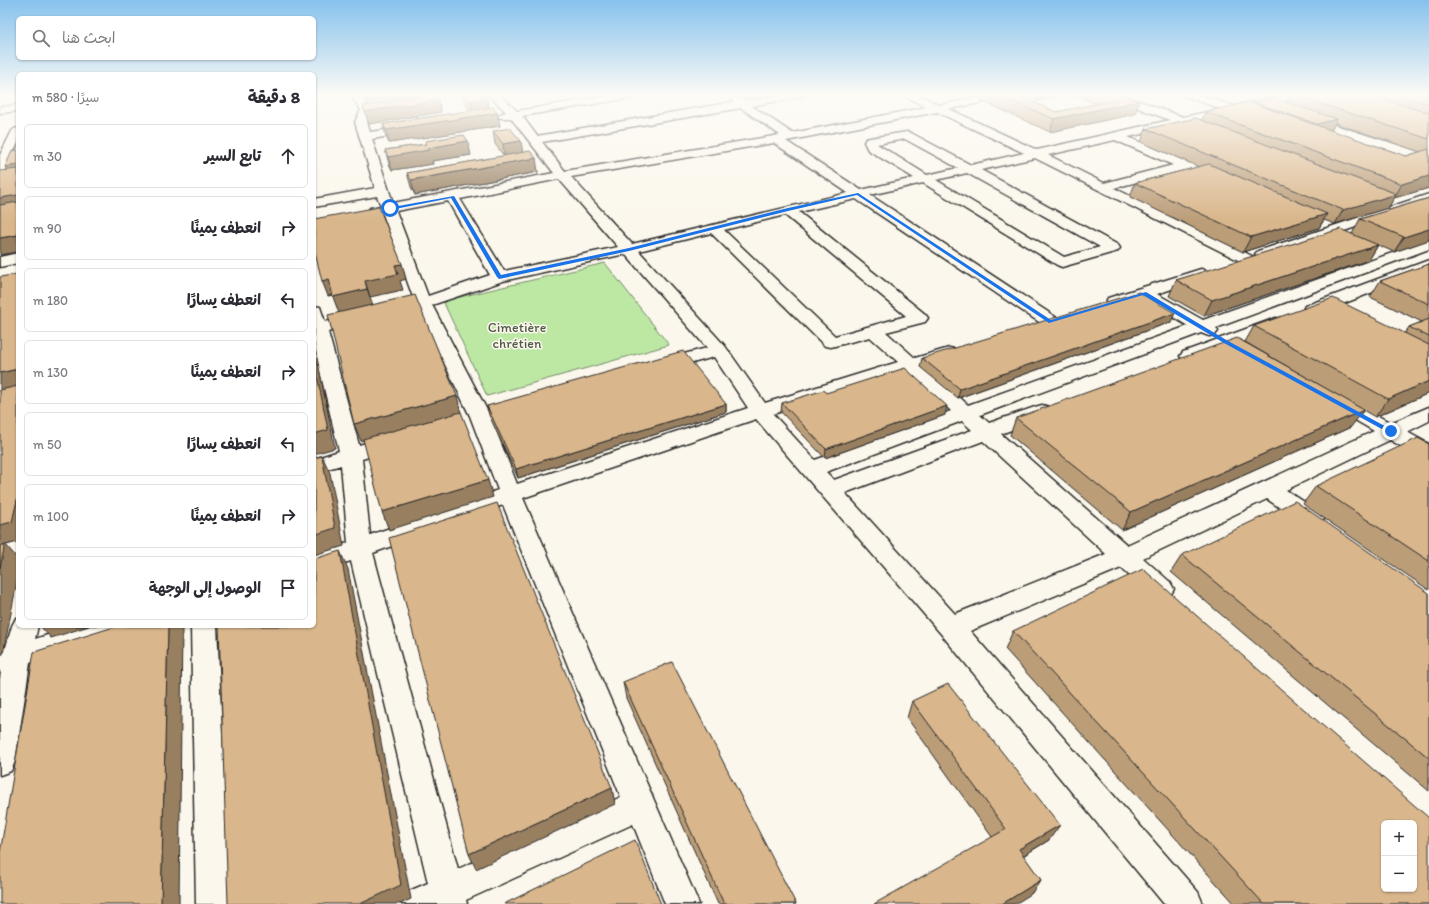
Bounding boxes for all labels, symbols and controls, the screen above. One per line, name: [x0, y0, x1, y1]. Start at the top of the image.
search box: [16, 16, 316, 60]
icon: search: [30, 27, 52, 49]
text: ابحث هنا: [62, 29, 116, 47]
text: 8 دقيقة: [248, 87, 300, 107]
text: سيرًا · 580 m: [32, 90, 99, 105]
icon: ahead: [277, 145, 299, 167]
text: تابع السير: [204, 147, 261, 165]
text: 30 m: [33, 149, 62, 164]
route start: [381, 199, 399, 217]
icon: right: [277, 217, 299, 239]
text: انعطف يمينًا: [191, 219, 261, 237]
text: 90 m: [33, 221, 62, 236]
icon: left: [277, 289, 299, 311]
text: انعطف يسارًا: [187, 291, 261, 309]
text: 180 m: [33, 293, 68, 308]
park label: Cimetière chrétien: [488, 319, 547, 352]
icon: right: [277, 361, 299, 383]
text: انعطف يمينًا: [191, 363, 261, 381]
text: 130 m: [33, 365, 68, 380]
route end: [1382, 422, 1400, 440]
icon: left: [277, 433, 299, 455]
text: انعطف يسارًا: [187, 435, 261, 453]
text: 50 m: [33, 437, 62, 452]
icon: right: [277, 505, 299, 527]
text: انعطف يمينًا: [191, 507, 261, 525]
text: 100 m: [33, 509, 69, 524]
icon: arrive: [277, 577, 299, 599]
text: الوصول إلى الوجهة: [149, 579, 261, 597]
map controls: [1381, 820, 1417, 892]
button: +: [1381, 820, 1417, 856]
button: −: [1381, 856, 1417, 892]

